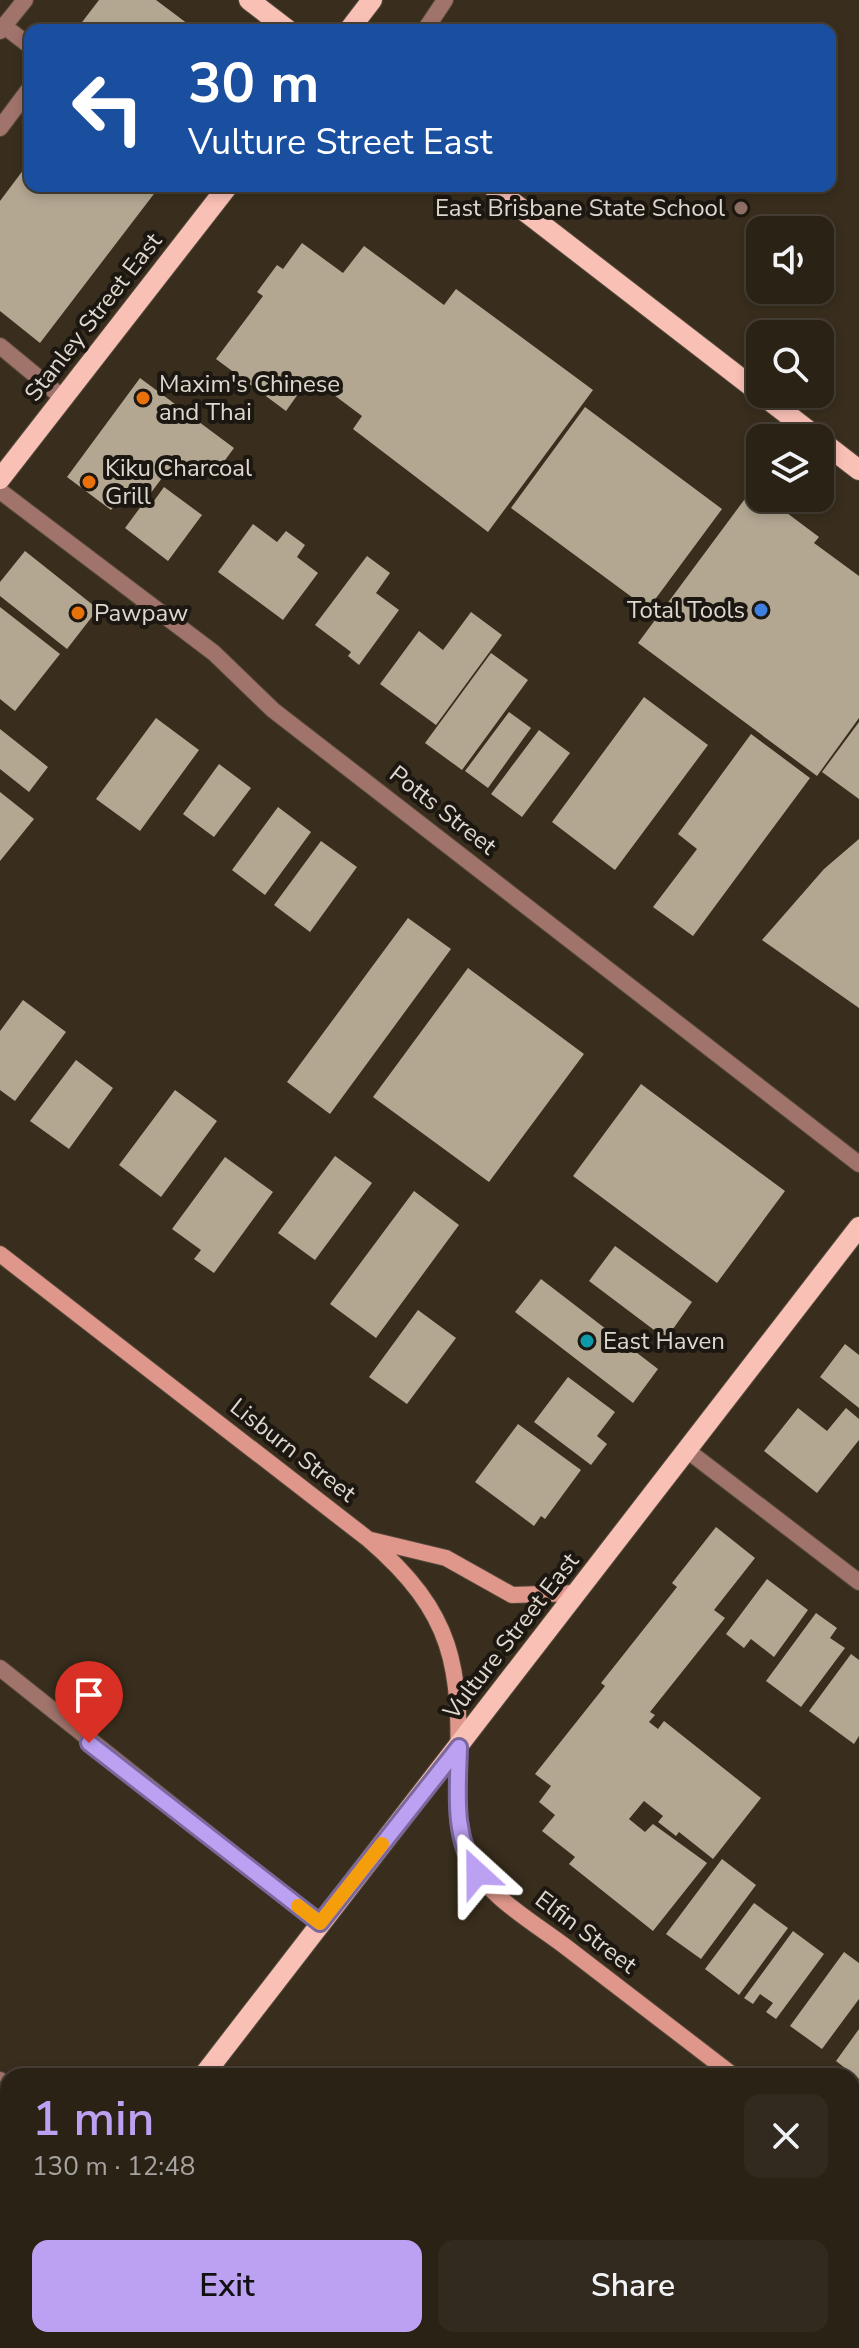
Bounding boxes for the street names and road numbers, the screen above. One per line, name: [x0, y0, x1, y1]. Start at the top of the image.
street label: Stanley Street East: [17, 226, 169, 408]
street label: Potts Street: [383, 758, 504, 862]
street label: Lisburn Street: [223, 1391, 363, 1510]
street label: Vulture Street East: [435, 1546, 586, 1727]
street label: Elfin Street: [529, 1883, 644, 1981]

